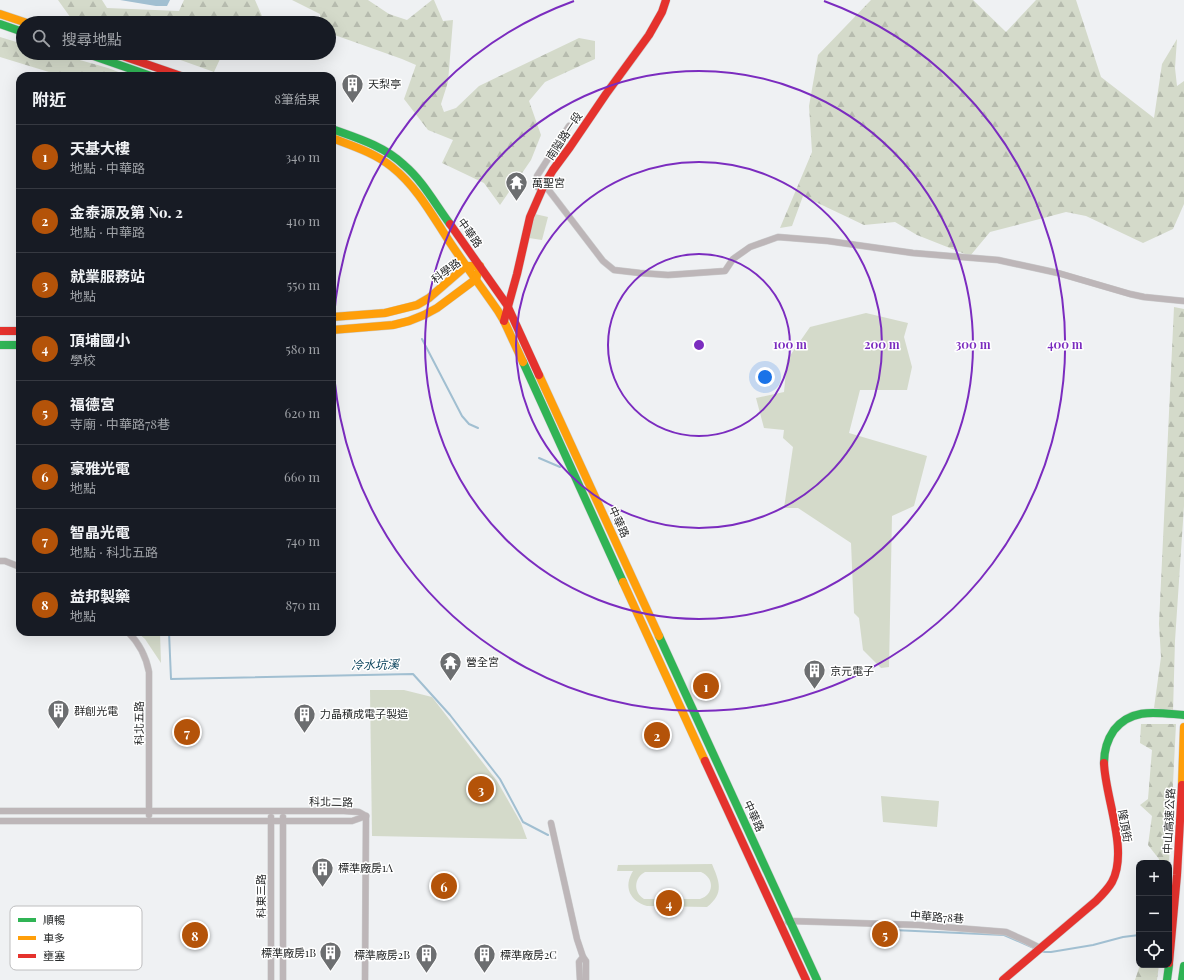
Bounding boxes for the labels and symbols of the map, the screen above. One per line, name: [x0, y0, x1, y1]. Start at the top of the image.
building icon: 天梨亭: [340, 71, 366, 104]
place label: 天梨亭: [368, 76, 401, 91]
street label: 南隘路一段: [542, 109, 585, 163]
temple icon: 萬聖宮: [504, 170, 530, 203]
place label: 萬聖宮: [532, 175, 565, 190]
street label: 中華路: [455, 215, 486, 251]
street label: 科學路: [428, 255, 463, 287]
text: 100 m: [773, 336, 807, 352]
text: 200 m: [864, 336, 900, 352]
text: 300 m: [956, 336, 991, 352]
text: 400 m: [1047, 336, 1083, 352]
centre of rings: [692, 338, 706, 352]
your location: [755, 367, 775, 387]
street label: 中華路: [606, 504, 633, 540]
temple icon: 營全宮: [437, 649, 463, 682]
place label: 營全宮: [466, 654, 499, 669]
water label: 冷水坑溪: [351, 656, 401, 672]
building icon: 京元電子: [802, 658, 828, 691]
place label: 京元電子: [830, 663, 874, 678]
pin: 1: [693, 671, 719, 701]
building icon: 群創光電: [45, 698, 71, 731]
street label: 科北五路: [131, 701, 146, 745]
building icon: 力晶積成電子製造: [291, 701, 317, 734]
place label: 群創光電: [74, 703, 118, 718]
place label: 力晶積成電子製造: [320, 706, 408, 721]
pin: 7: [174, 717, 200, 747]
pin: 2: [644, 720, 670, 750]
pin: 3: [468, 774, 494, 804]
street label: 中山高速公路: [1159, 788, 1178, 854]
street label: 科北二路: [309, 794, 353, 809]
street label: 中華路: [741, 798, 768, 834]
street label: 隆頂街: [1115, 808, 1136, 843]
building icon: 標準廠房1A: [310, 855, 336, 888]
place label: 標準廠房1A: [338, 860, 393, 875]
pin: 6: [431, 871, 457, 901]
street label: 科東三路: [253, 874, 268, 918]
pin: 4: [656, 888, 682, 918]
legend: [10, 906, 142, 970]
street label: 中華路78巷: [909, 907, 965, 926]
text: 順暢: [43, 912, 65, 927]
pin: 5: [872, 919, 898, 949]
pin: 8: [182, 920, 208, 950]
text: 車多: [43, 930, 65, 945]
building icon: 標準廠房1B: [318, 940, 344, 973]
building icon: 標準廠房2B: [413, 942, 439, 975]
building icon: 標準廠房2C: [472, 942, 498, 975]
place label: 標準廠房1B: [261, 945, 316, 960]
place label: 標準廠房2B: [354, 947, 410, 962]
place label: 標準廠房2C: [500, 947, 557, 962]
text: 壅塞: [43, 948, 65, 963]

